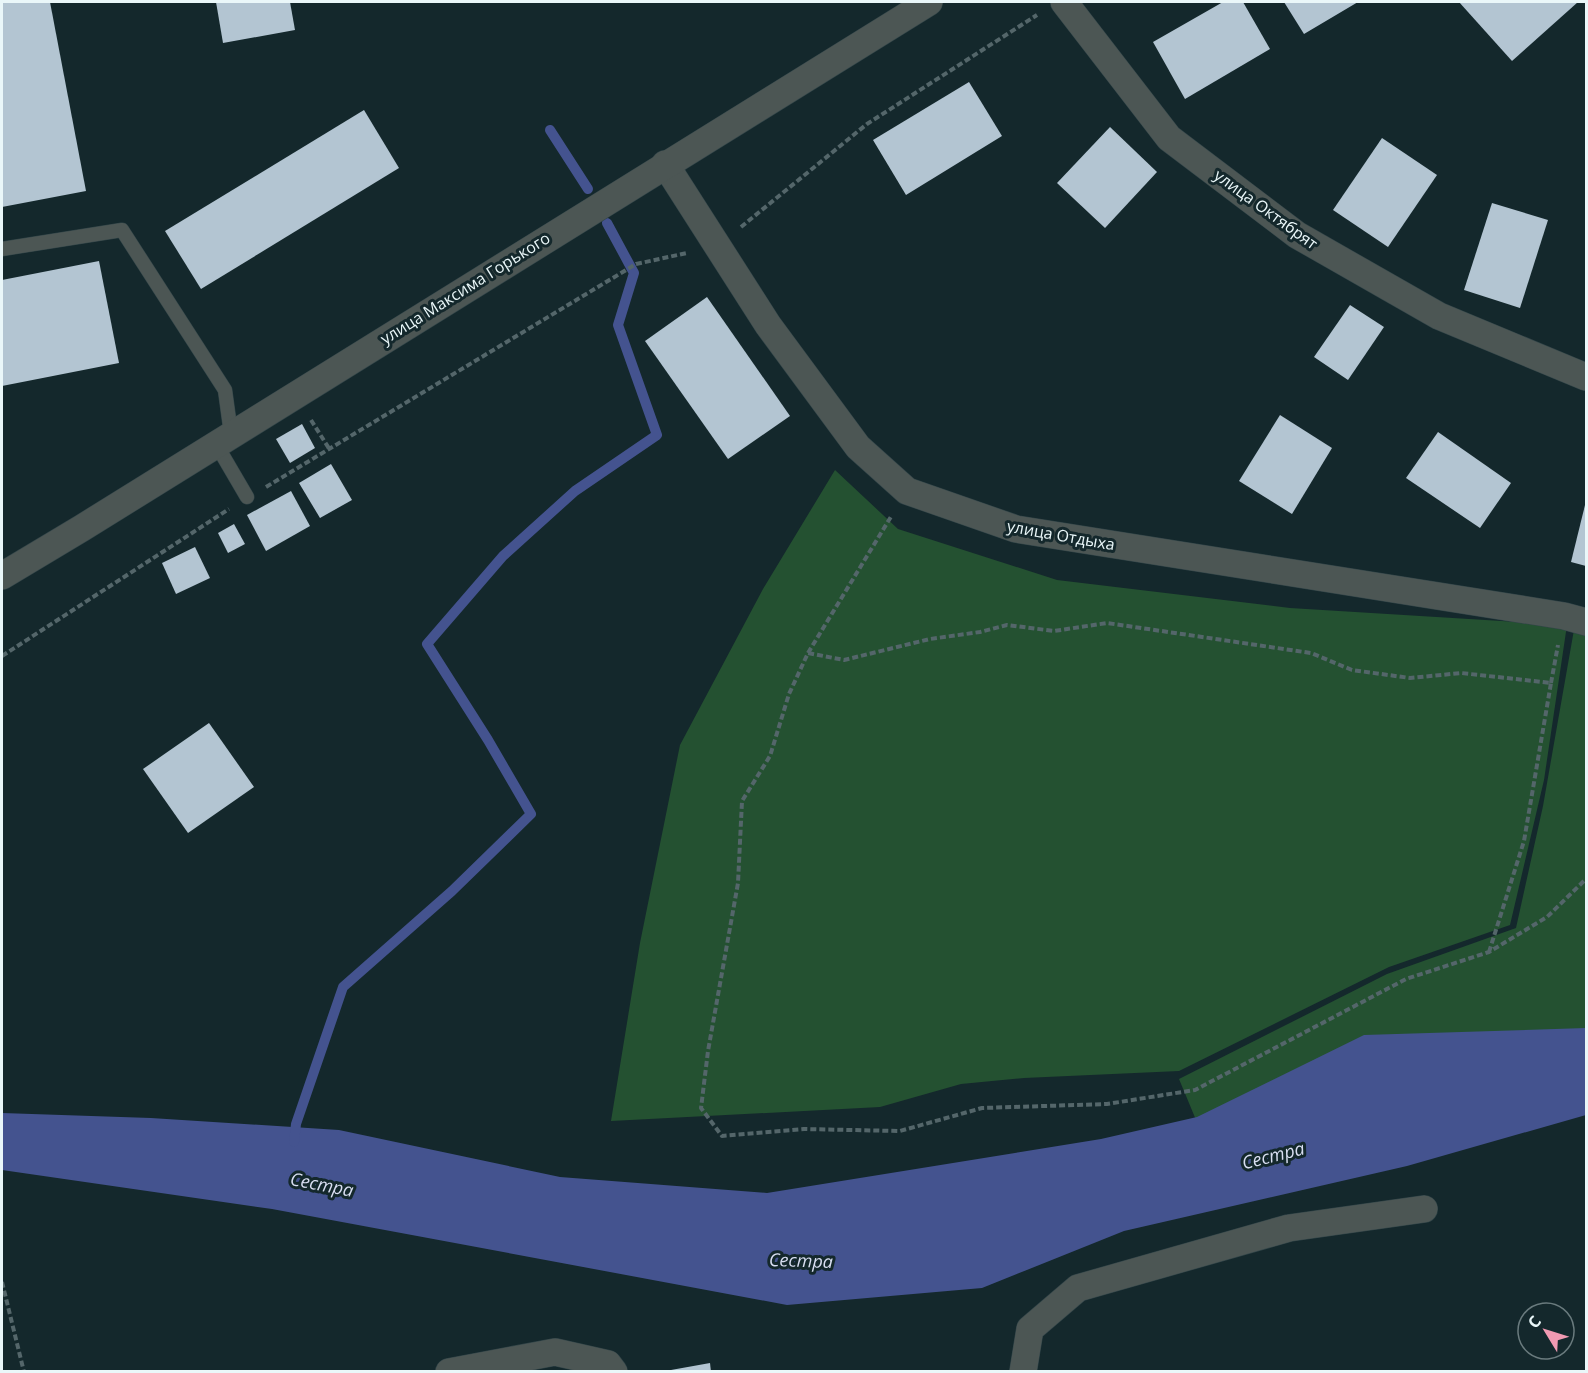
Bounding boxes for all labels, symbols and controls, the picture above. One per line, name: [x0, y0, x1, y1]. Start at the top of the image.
street label: улица Октябрят: [1210, 164, 1323, 254]
street label: улица Максима Горького: [376, 227, 554, 349]
street label: улица Отдыха: [1005, 515, 1117, 555]
water label: Сестра: [1239, 1136, 1307, 1174]
water label: Сестра: [288, 1166, 356, 1202]
water label: Сестра: [769, 1247, 833, 1273]
north arrow: [1516, 1301, 1576, 1361]
text: С: [1522, 1311, 1546, 1333]

